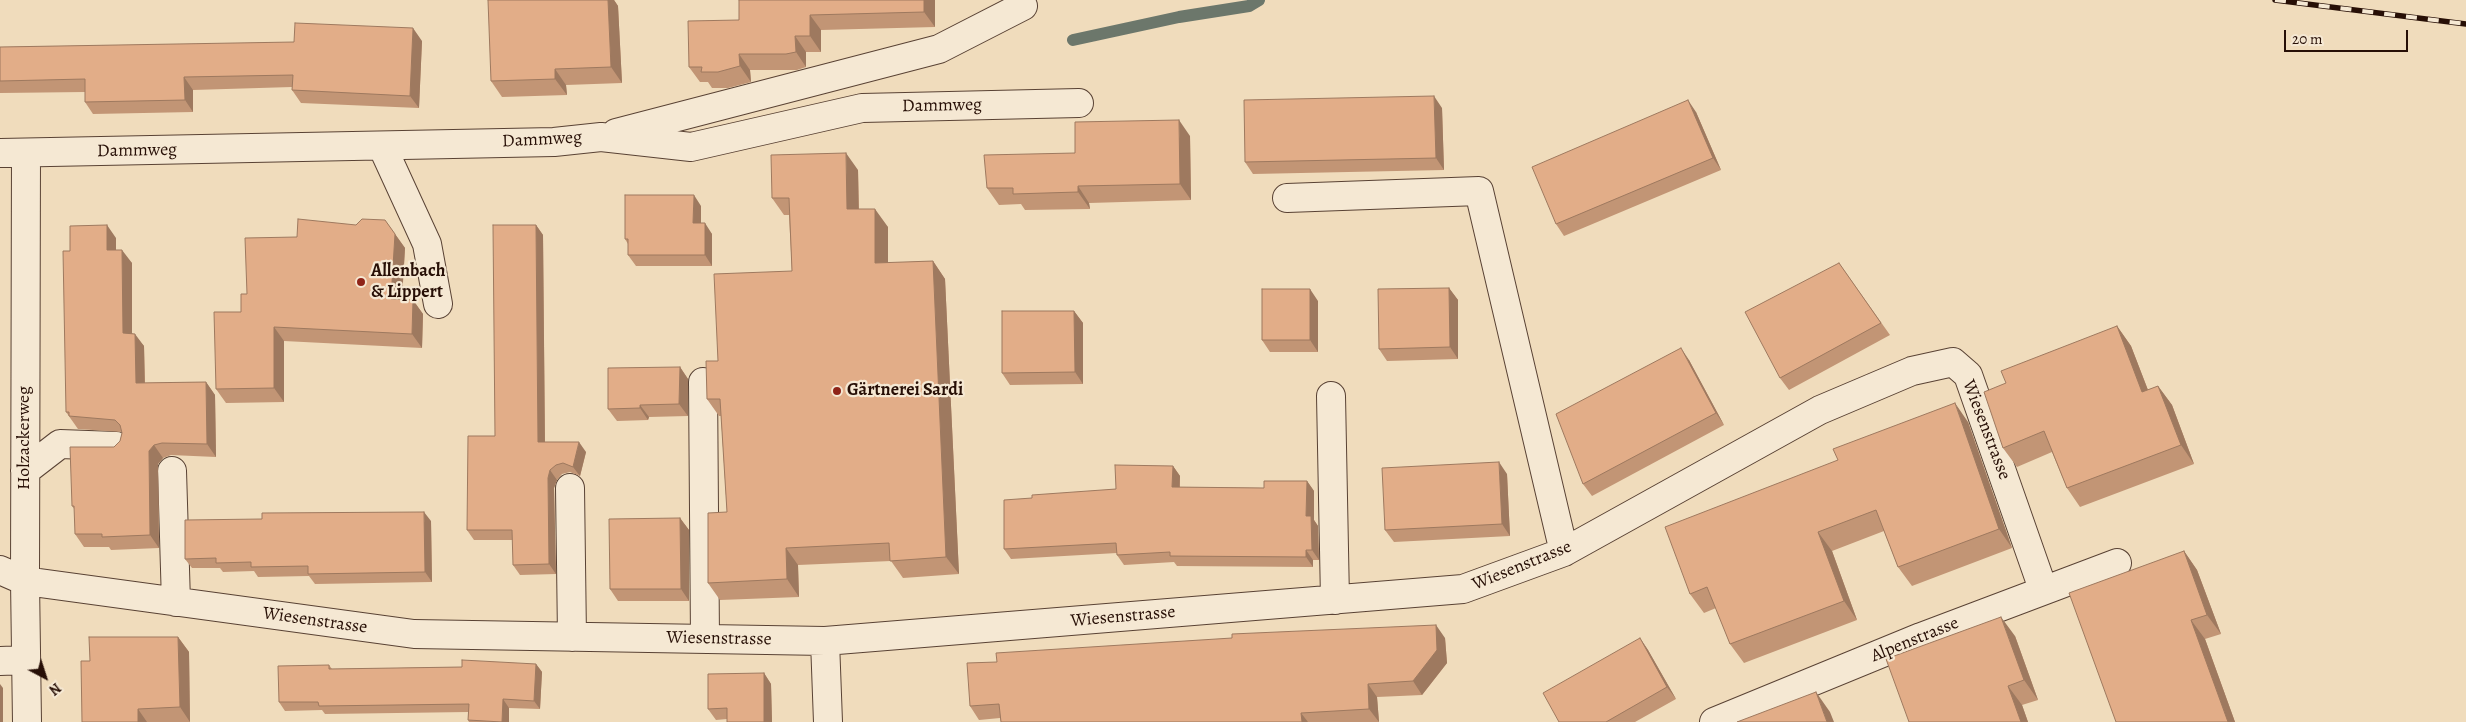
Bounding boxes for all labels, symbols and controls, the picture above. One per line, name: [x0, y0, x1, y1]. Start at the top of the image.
scale bar: [2286, 20, 2410, 52]
text: 20 m: [2292, 29, 2323, 49]
street label: Dammweg: [902, 95, 982, 117]
street label: Dammweg: [502, 127, 582, 153]
street label: Dammweg: [97, 140, 177, 162]
place label: Allenbach & Lippert: [371, 261, 445, 304]
marker: Allenbach & Lippert: [355, 276, 367, 288]
street label: Wiesenstrasse: [1957, 377, 2015, 483]
place label: Gärtnerei Sardi: [847, 380, 963, 402]
marker: Gärtnerei Sardi: [831, 385, 843, 397]
street label: Holzackerweg: [14, 386, 36, 490]
street label: Wiesenstrasse: [1469, 536, 1575, 596]
street label: Wiesenstrasse: [1070, 602, 1176, 632]
street label: Wiesenstrasse: [261, 603, 369, 639]
street label: Alpenstrasse: [1868, 613, 1962, 667]
street label: Wiesenstrasse: [666, 627, 772, 651]
north arrow: [20, 652, 70, 702]
text: N: [45, 678, 65, 699]

